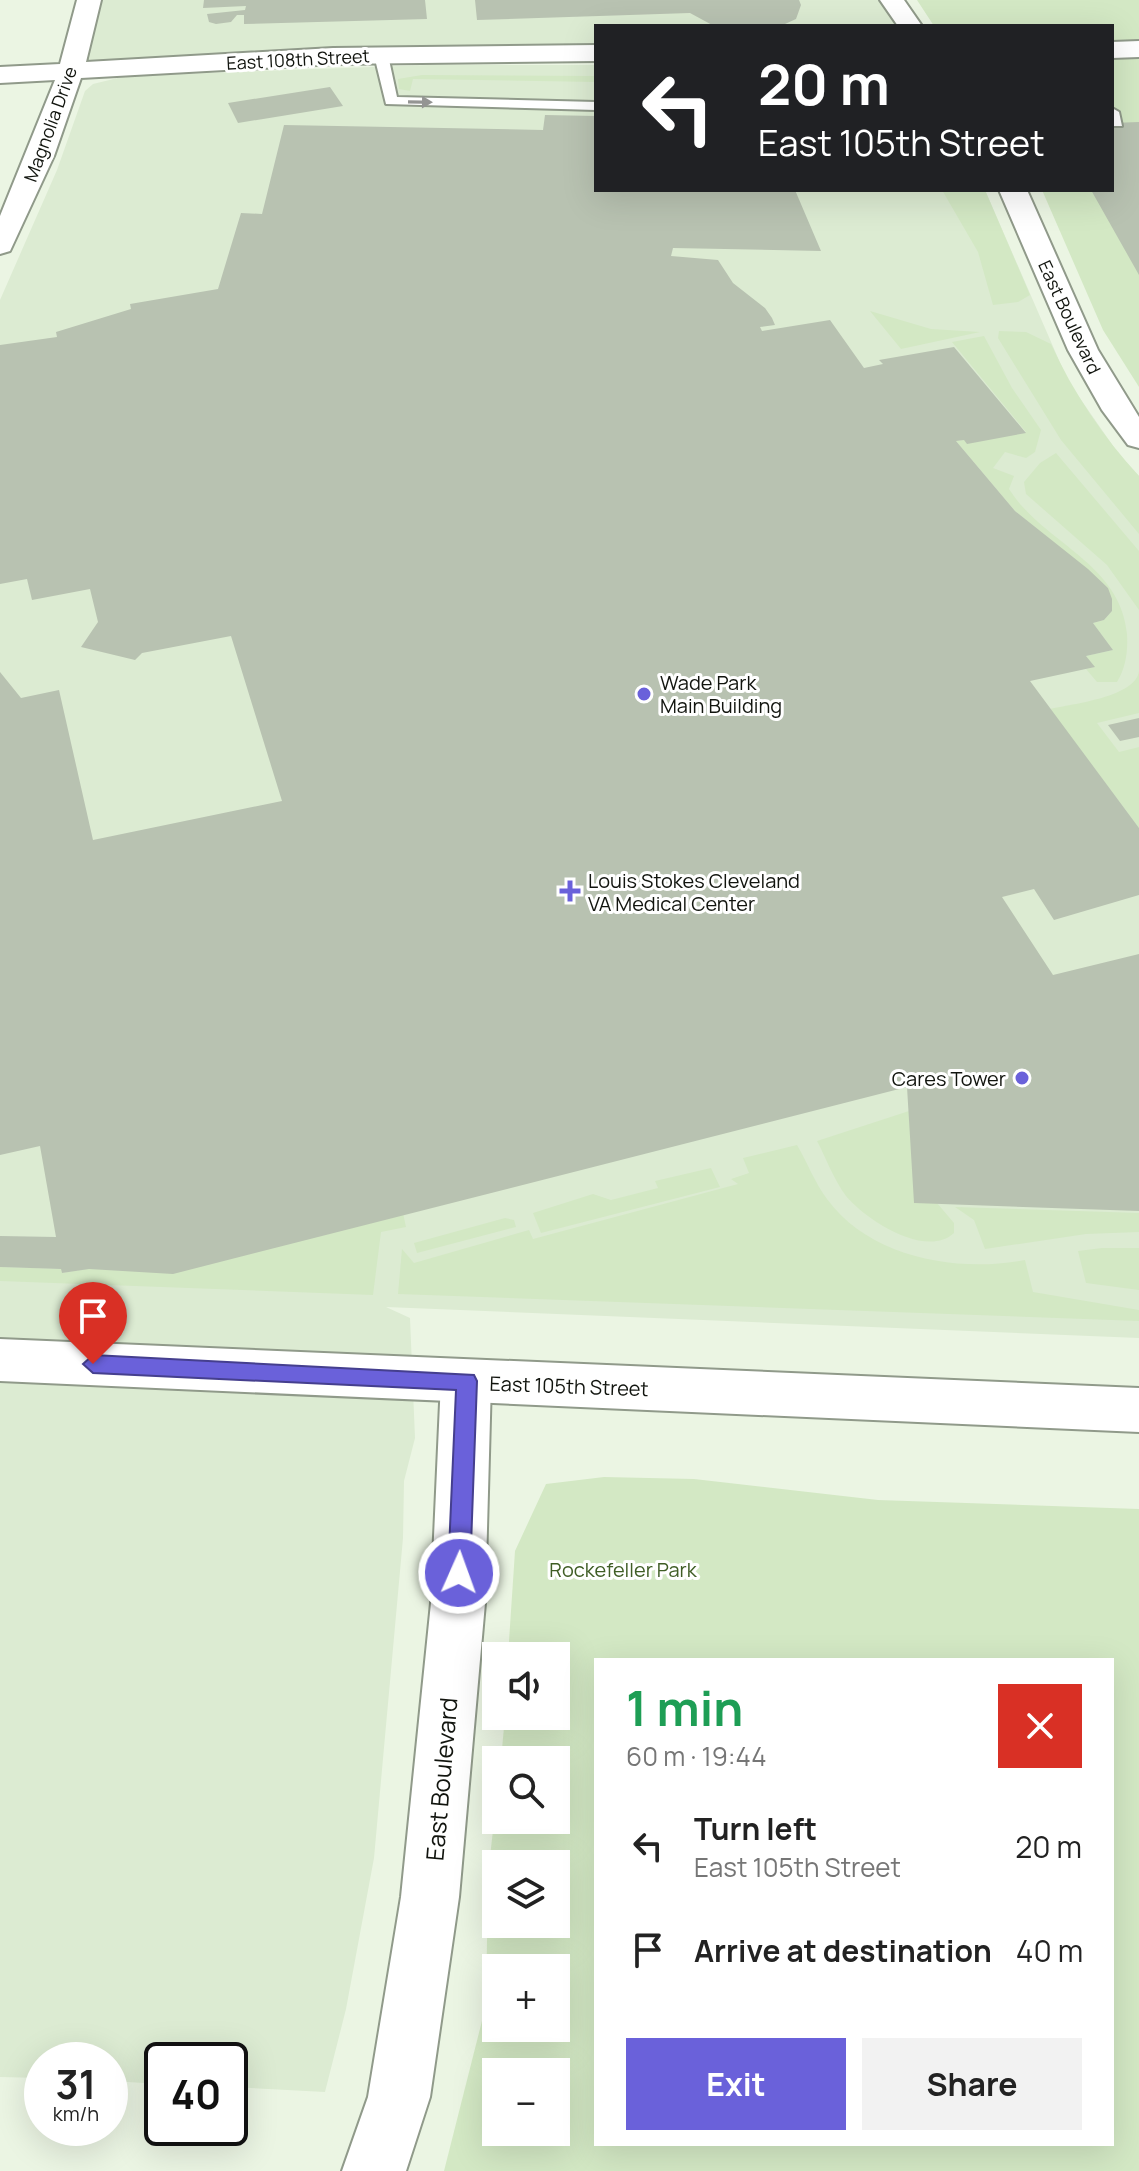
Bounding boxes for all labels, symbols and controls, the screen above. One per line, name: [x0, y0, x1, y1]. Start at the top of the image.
street label: East 108th Street: [226, 43, 370, 75]
text: 20 m: [758, 45, 890, 122]
icon: left: [626, 56, 730, 160]
street label: Magnolia Drive: [18, 63, 82, 185]
one-way arrow: [408, 96, 433, 108]
text: East 105th Street: [758, 118, 1045, 167]
street label: East Boulevard: [1033, 256, 1107, 378]
place label: Wade Park Main Building: [660, 669, 782, 719]
marker: Wade Park Main Building: [635, 685, 653, 703]
place label: Louis Stokes Cleveland VA Medical Center: [588, 867, 800, 917]
marker: Louis Stokes Cleveland VA Medical Center: [559, 880, 581, 902]
place label: Cares Tower: [892, 1065, 1006, 1092]
marker: Cares Tower: [1013, 1069, 1031, 1087]
pin: [59, 1282, 127, 1364]
icon: arrive: [71, 1294, 115, 1338]
street label: East 105th Street: [489, 1370, 649, 1402]
position arrow: [417, 1531, 501, 1615]
park label: Rockefeller Park: [549, 1556, 698, 1583]
map controls: [482, 1642, 570, 2146]
button: sound: [482, 1642, 570, 1730]
text: 1 min: [626, 1675, 743, 1740]
button: close: [998, 1684, 1082, 1768]
street label: East Boulevard: [417, 1696, 465, 1862]
text: 60 m · 19:44: [626, 1738, 767, 1774]
button: search: [482, 1746, 570, 1834]
text: Turn left: [694, 1808, 817, 1849]
icon: left: [626, 1824, 670, 1868]
text: 20 m: [1015, 1826, 1082, 1867]
text: East 105th Street: [694, 1849, 901, 1885]
button: layers: [482, 1850, 570, 1938]
icon: arrive: [626, 1928, 670, 1972]
text: Arrive at destination: [694, 1930, 992, 1971]
text: 40 m: [1016, 1930, 1083, 1971]
button: +: [482, 1954, 570, 2042]
button: Exit: [626, 2038, 846, 2130]
button: Share: [862, 2038, 1082, 2130]
speed limit sign: 40: [144, 2042, 248, 2146]
text: 31: [56, 2056, 96, 2111]
button: −: [482, 2058, 570, 2146]
text: km/h: [53, 2100, 99, 2127]

